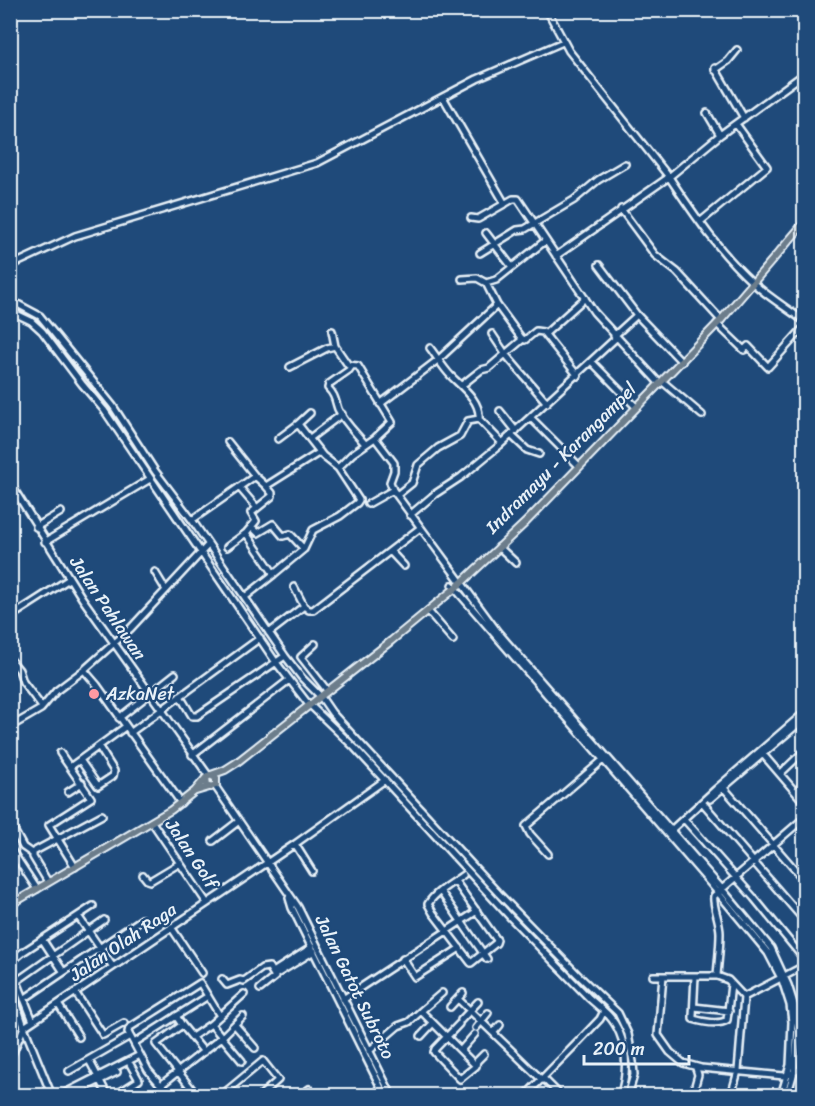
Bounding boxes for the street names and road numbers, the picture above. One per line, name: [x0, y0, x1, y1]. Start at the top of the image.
street label: Indramayu - Karangampel: [477, 374, 645, 542]
street label: Jalan Pahlawan: [60, 548, 155, 667]
street label: Jalan Golf: [156, 811, 229, 898]
street label: Jalan Olah Raga: [62, 894, 184, 991]
street label: Jalan Gatot Subroto: [306, 908, 404, 1065]

